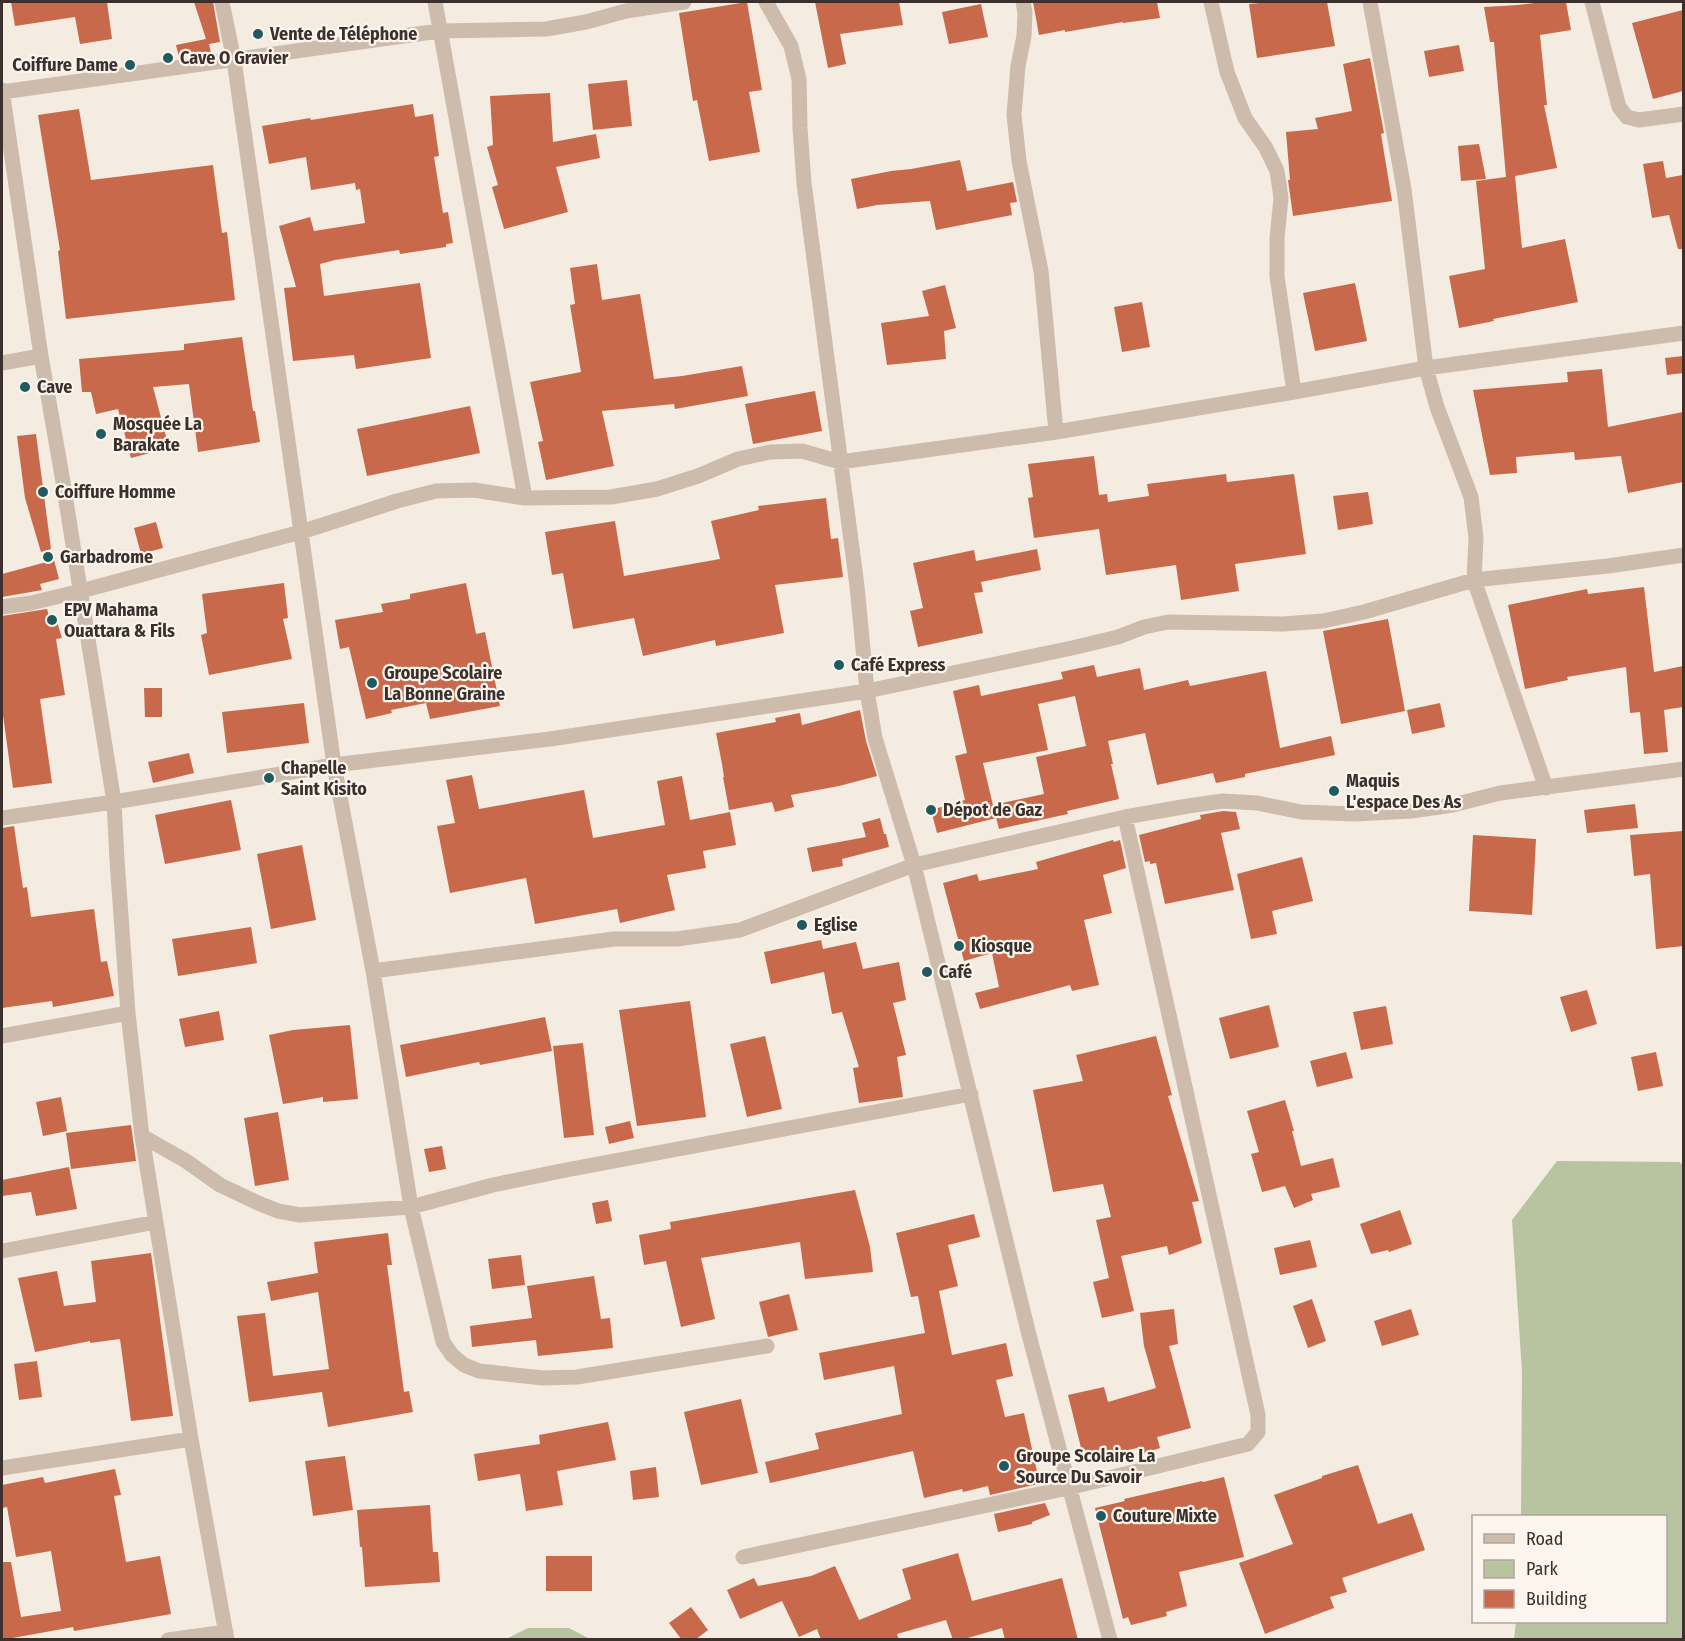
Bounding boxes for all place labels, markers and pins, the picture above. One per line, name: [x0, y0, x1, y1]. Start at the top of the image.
place label: Vente de Téléphone: [269, 23, 417, 45]
marker: Vente de Téléphone: [251, 27, 265, 41]
place label: Cave O Gravier: [180, 47, 289, 69]
marker: Cave O Gravier: [161, 51, 175, 65]
place label: Coiffure Dame: [12, 54, 118, 76]
marker: Coiffure Dame: [123, 58, 137, 72]
place label: Cave: [37, 376, 72, 398]
marker: Cave: [18, 380, 32, 394]
place label: Mosquée La Barakate: [113, 413, 202, 456]
marker: Mosquée La Barakate: [94, 427, 108, 441]
place label: Coiffure Homme: [55, 481, 176, 503]
marker: Coiffure Homme: [36, 485, 50, 499]
place label: Garbadrome: [60, 546, 153, 568]
marker: Garbadrome: [41, 550, 55, 564]
place label: EPV Mahama Ouattara & Fils: [64, 599, 175, 642]
marker: EPV Mahama Ouattara & Fils: [45, 613, 59, 627]
place label: Café Express: [851, 654, 946, 676]
marker: Café Express: [832, 658, 846, 672]
place label: Groupe Scolaire La Bonne Graine: [384, 662, 505, 705]
marker: Groupe Scolaire La Bonne Graine: [365, 676, 379, 690]
place label: Chapelle Saint Kisito: [281, 757, 367, 800]
place label: Maquis L'espace Des As: [1346, 770, 1462, 813]
marker: Chapelle Saint Kisito: [262, 771, 276, 785]
marker: Maquis L'espace Des As: [1327, 784, 1341, 798]
place label: Dépot de Gaz: [943, 799, 1043, 821]
marker: Dépot de Gaz: [924, 803, 938, 817]
place label: Eglise: [814, 914, 858, 936]
marker: Eglise: [795, 918, 809, 932]
place label: Kiosque: [971, 935, 1032, 957]
marker: Kiosque: [952, 939, 966, 953]
place label: Café: [939, 961, 972, 983]
marker: Café: [920, 965, 934, 979]
place label: Groupe Scolaire La Source Du Savoir: [1016, 1445, 1155, 1488]
marker: Groupe Scolaire La Source Du Savoir: [997, 1459, 1011, 1473]
place label: Couture Mixte: [1113, 1505, 1217, 1527]
marker: Couture Mixte: [1094, 1509, 1108, 1523]

